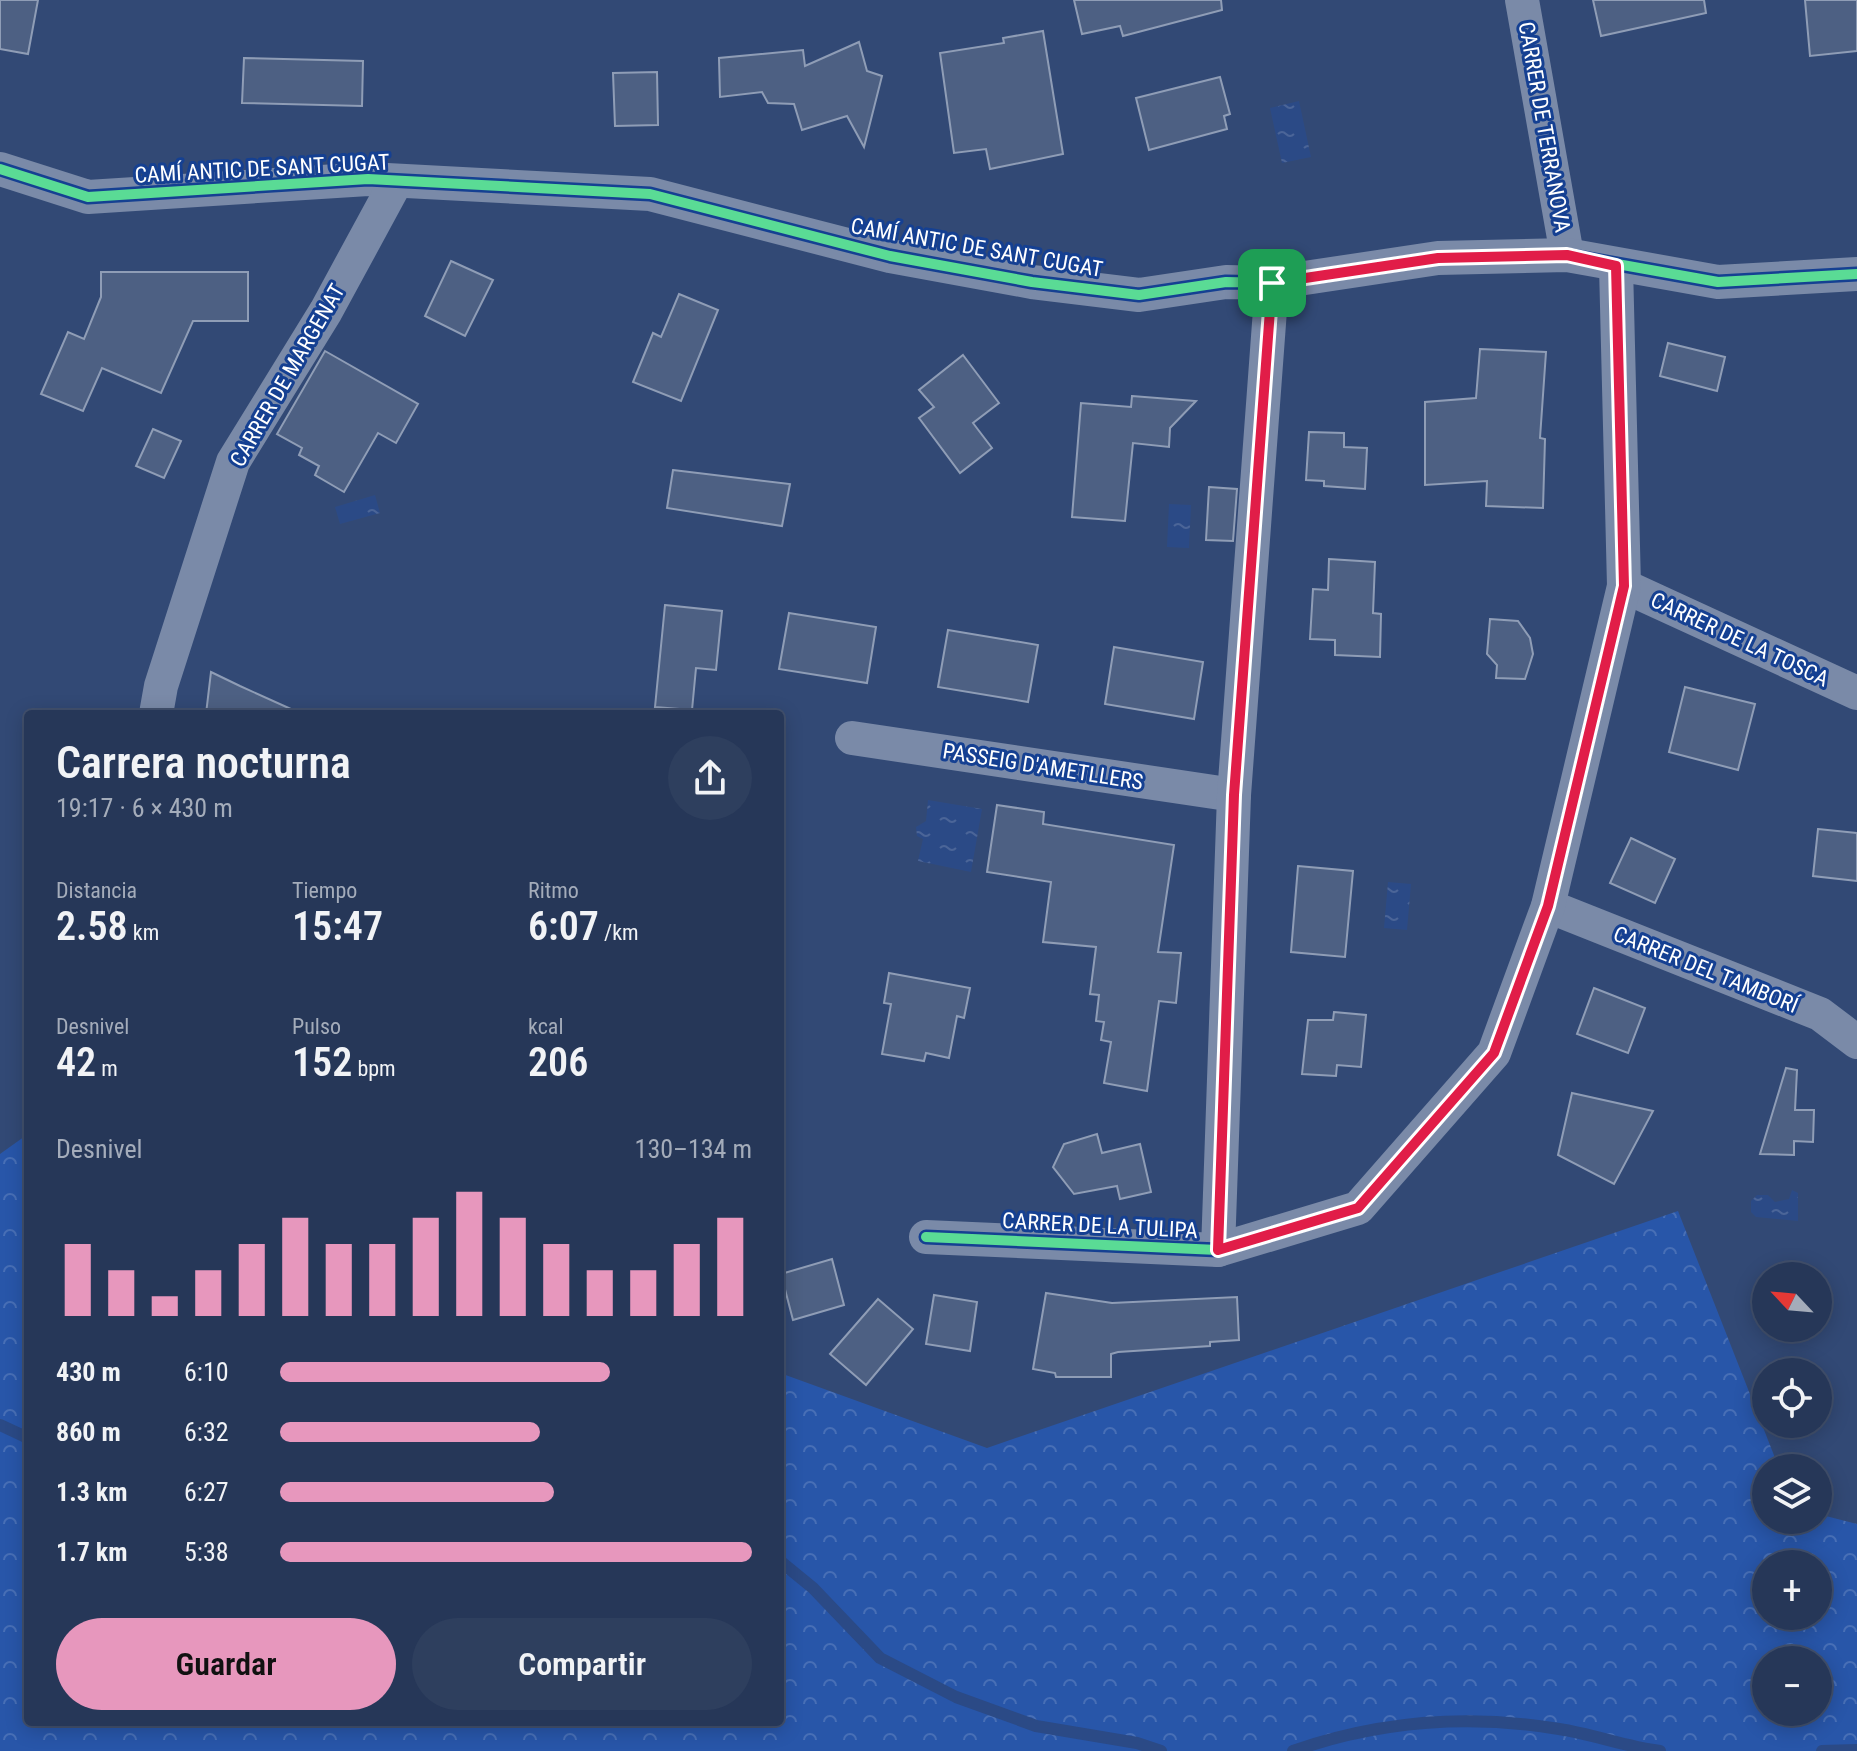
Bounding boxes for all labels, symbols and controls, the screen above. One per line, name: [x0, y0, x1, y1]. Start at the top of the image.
street label: CARRER DE TERRANOVA: [1514, 20, 1575, 235]
street label: CAMÍ ANTIC DE SANT CUGAT: [134, 149, 390, 188]
street label: CAMÍ ANTIC DE SANT CUGAT: [849, 213, 1105, 282]
pin: [1238, 249, 1306, 317]
icon: arrive: [1250, 261, 1294, 305]
street label: CARRER DE MARGENAT: [225, 280, 350, 471]
street label: CARRER DE LA TOSCA: [1647, 587, 1833, 692]
button: share: [668, 736, 752, 820]
text: Carrera nocturna: [56, 737, 351, 789]
street label: PASSEIG D'AMETLLERS: [941, 738, 1145, 795]
text: 19:17 · 6 × 430 m: [56, 793, 233, 823]
text: Distancia: [56, 878, 137, 903]
text: Tiempo: [292, 878, 357, 903]
text: Ritmo: [528, 878, 579, 903]
text: 2.58: [56, 903, 128, 950]
text: 15:47: [292, 903, 383, 950]
text: 6:07: [528, 903, 599, 950]
text: km: [128, 920, 159, 945]
text: /km: [599, 920, 639, 945]
street label: CARRER DEL TAMBORÍ: [1610, 921, 1803, 1019]
text: Desnivel: [56, 1014, 129, 1039]
text: Pulso: [292, 1014, 341, 1039]
text: kcal: [528, 1014, 563, 1039]
text: 42: [56, 1039, 96, 1086]
text: 152: [292, 1039, 352, 1086]
text: 206: [528, 1039, 588, 1086]
text: m: [96, 1056, 118, 1081]
text: bpm: [352, 1056, 396, 1081]
text: Desnivel: [56, 1134, 143, 1164]
text: 130–134 m: [635, 1134, 752, 1164]
street label: CARRER DE LA TULIPA: [1002, 1208, 1199, 1243]
north arrow: [1752, 1262, 1832, 1342]
map controls: [1752, 1262, 1832, 1726]
text: 430 m: [56, 1357, 121, 1387]
text: 6:10: [184, 1357, 229, 1387]
button: locate: [1752, 1358, 1832, 1438]
text: 860 m: [56, 1417, 121, 1447]
text: 6:32: [184, 1417, 229, 1447]
button: layers: [1752, 1454, 1832, 1534]
text: 1.3 km: [56, 1477, 128, 1507]
text: 6:27: [184, 1477, 229, 1507]
text: 1.7 km: [56, 1537, 128, 1567]
text: 5:38: [184, 1537, 229, 1567]
button: +: [1752, 1550, 1832, 1630]
button: Guardar: [56, 1618, 396, 1710]
button: Compartir: [412, 1618, 752, 1710]
button: −: [1752, 1646, 1832, 1726]

